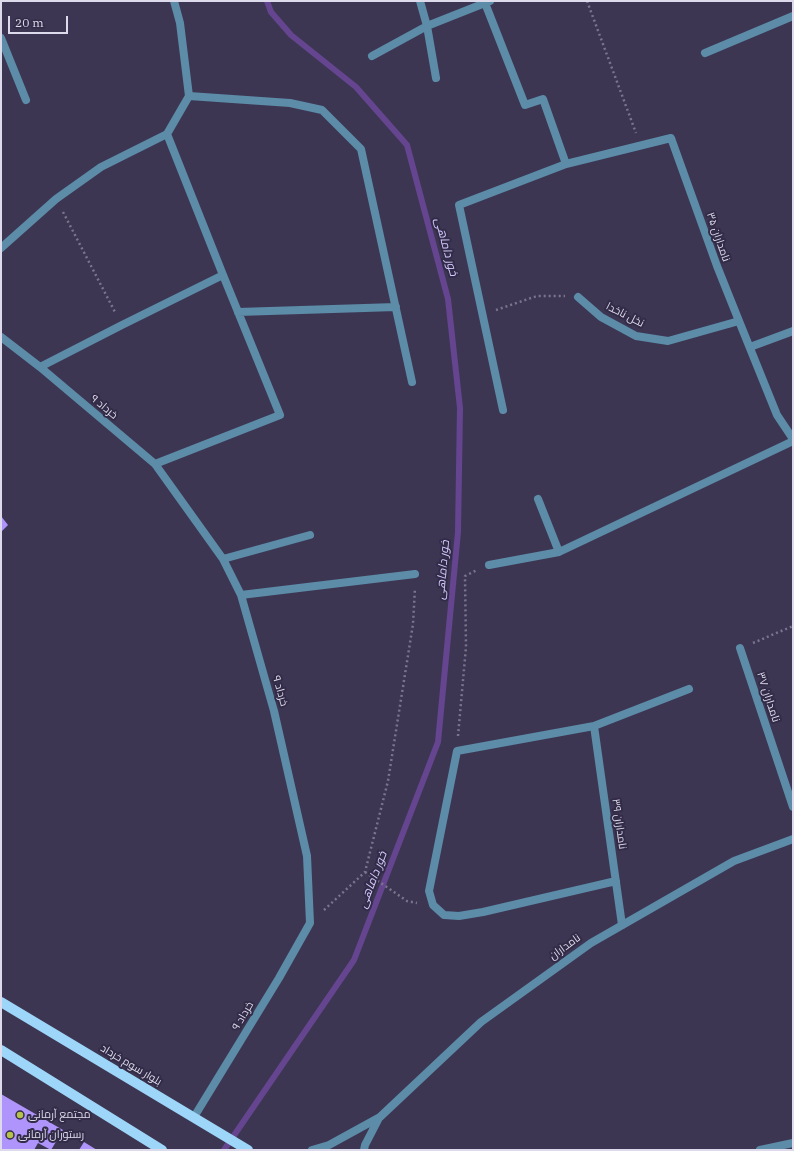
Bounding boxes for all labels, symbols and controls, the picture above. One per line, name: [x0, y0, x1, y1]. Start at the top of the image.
scale bar: [10, 8, 70, 34]
text: 20 m: [15, 15, 44, 30]
street label: نامداران ۳۵: [703, 211, 733, 263]
water label: خور داماهی: [431, 216, 461, 278]
street label: نخل ناخدا: [604, 300, 646, 330]
street label: خرداد ۹: [88, 392, 120, 422]
water label: خور داماهی: [433, 540, 453, 600]
street label: نامداران ۳۷: [754, 670, 782, 724]
street label: خرداد ۹: [269, 674, 291, 708]
street label: نامداران ۳۹: [609, 798, 629, 850]
water label: خور داماهی: [356, 850, 390, 910]
street label: نامداران: [547, 931, 583, 963]
street label: خرداد ۹: [229, 999, 257, 1033]
street label: بلوار سوم خرداد: [98, 1042, 164, 1088]
place label: مجتمع آرمانی: [28, 1108, 91, 1122]
marker: مجتمع آرمانی: [15, 1110, 25, 1120]
place label: رستوران آرمانی: [18, 1128, 84, 1142]
marker: رستوران آرمانی: [5, 1130, 15, 1140]

